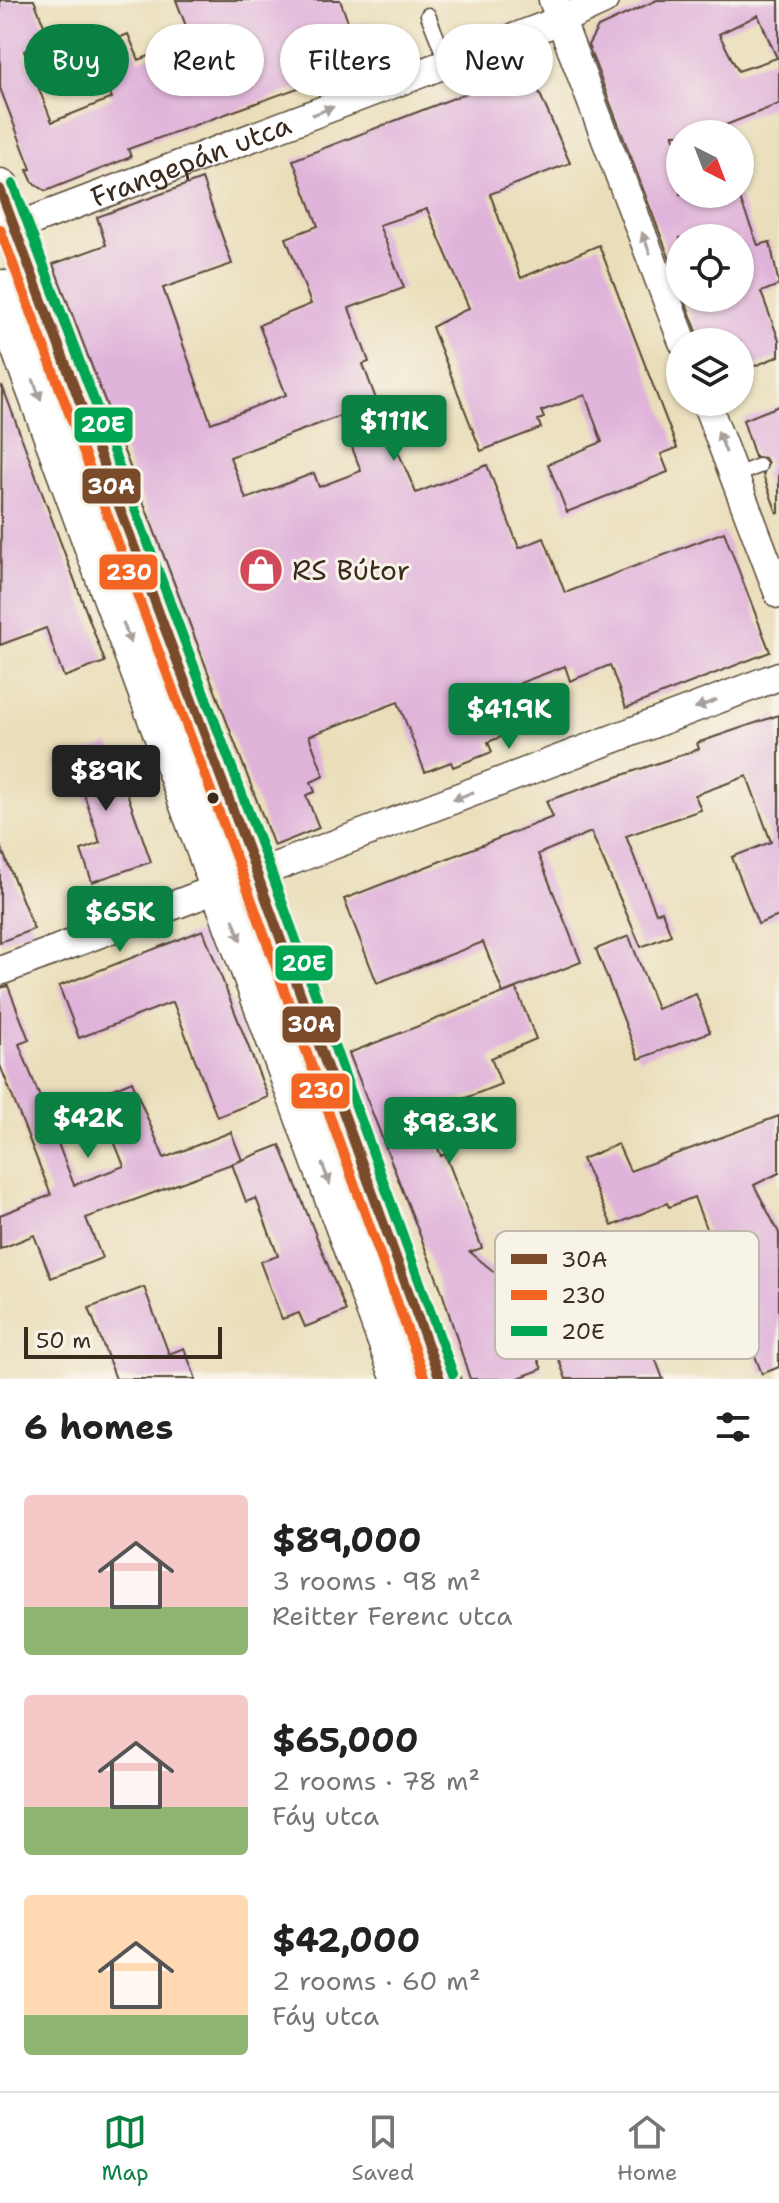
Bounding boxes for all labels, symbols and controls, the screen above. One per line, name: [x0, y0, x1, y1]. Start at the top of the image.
chip: Buy: [24, 24, 129, 96]
chip: Rent: [145, 24, 264, 96]
chip: Filters: [280, 24, 420, 96]
chip: New: [436, 24, 553, 96]
one-way arrow: [311, 104, 335, 117]
street label: Frangepán utca: [85, 105, 296, 216]
north arrow: [666, 120, 754, 208]
map controls: [666, 120, 754, 416]
button: locate: [666, 224, 754, 312]
one-way arrow: [639, 231, 652, 255]
button: layers: [666, 328, 754, 416]
one-way arrow: [31, 378, 44, 402]
pin: $111K: [338, 395, 450, 463]
text: $111K: [360, 403, 428, 438]
line badge: 20E: [73, 406, 134, 444]
text: 20E: [81, 410, 125, 439]
one-way arrow: [715, 430, 728, 454]
line badge: 30A: [81, 467, 142, 505]
text: 30A: [87, 472, 135, 501]
shop icon: RS Bútor: [237, 546, 285, 594]
place label: RS Bútor: [292, 551, 410, 589]
line badge: 230: [98, 553, 159, 591]
text: 230: [106, 558, 152, 587]
one-way arrow: [121, 621, 134, 645]
pin: $41.9K: [444, 683, 574, 751]
text: $41.9K: [466, 691, 552, 726]
one-way arrow: [694, 698, 718, 711]
pin: $89K: [59, 745, 153, 813]
text: $89K: [70, 753, 142, 788]
unlabelled marker: [205, 790, 221, 806]
one-way arrow: [451, 790, 475, 803]
pin: $65K: [73, 886, 167, 954]
text: $65K: [85, 894, 155, 929]
one-way arrow: [231, 918, 243, 942]
line badge: 20E: [274, 944, 334, 982]
text: 20E: [282, 949, 326, 978]
line badge: 30A: [281, 1005, 342, 1044]
text: 30A: [287, 1010, 335, 1039]
line badge: 230: [290, 1072, 351, 1110]
text: 230: [298, 1076, 344, 1105]
pin: $42K: [41, 1092, 135, 1160]
pin: $98.3K: [385, 1097, 515, 1165]
text: $42K: [53, 1100, 123, 1135]
text: $98.3K: [402, 1105, 498, 1140]
one-way arrow: [321, 1162, 333, 1186]
legend: [495, 1231, 759, 1359]
text: 30A: [561, 1245, 607, 1274]
text: 230: [561, 1281, 606, 1310]
text: 20E: [561, 1317, 605, 1346]
scale bar: [24, 1323, 222, 1359]
text: 50 m: [36, 1326, 91, 1355]
text: 6 homes: [24, 1404, 173, 1450]
icon: filters: [711, 1405, 755, 1449]
text: $89,000: [272, 1517, 422, 1563]
icon: home: [88, 1527, 184, 1623]
text: 3 rooms · 98 m²: [272, 1563, 481, 1598]
text: Reitter Ferenc utca: [272, 1598, 512, 1633]
text: $65,000: [272, 1717, 419, 1763]
icon: home: [88, 1727, 184, 1823]
text: 2 rooms · 78 m²: [272, 1763, 480, 1798]
text: Fáy utca: [272, 1798, 379, 1833]
text: $42,000: [272, 1917, 420, 1963]
icon: home: [88, 1927, 184, 2023]
text: 2 rooms · 60 m²: [272, 1963, 481, 1998]
text: Fáy utca: [272, 1998, 379, 2033]
tab: Map: [101, 2110, 149, 2187]
tab: Saved: [352, 2110, 414, 2187]
tab: Home: [617, 2110, 678, 2187]

